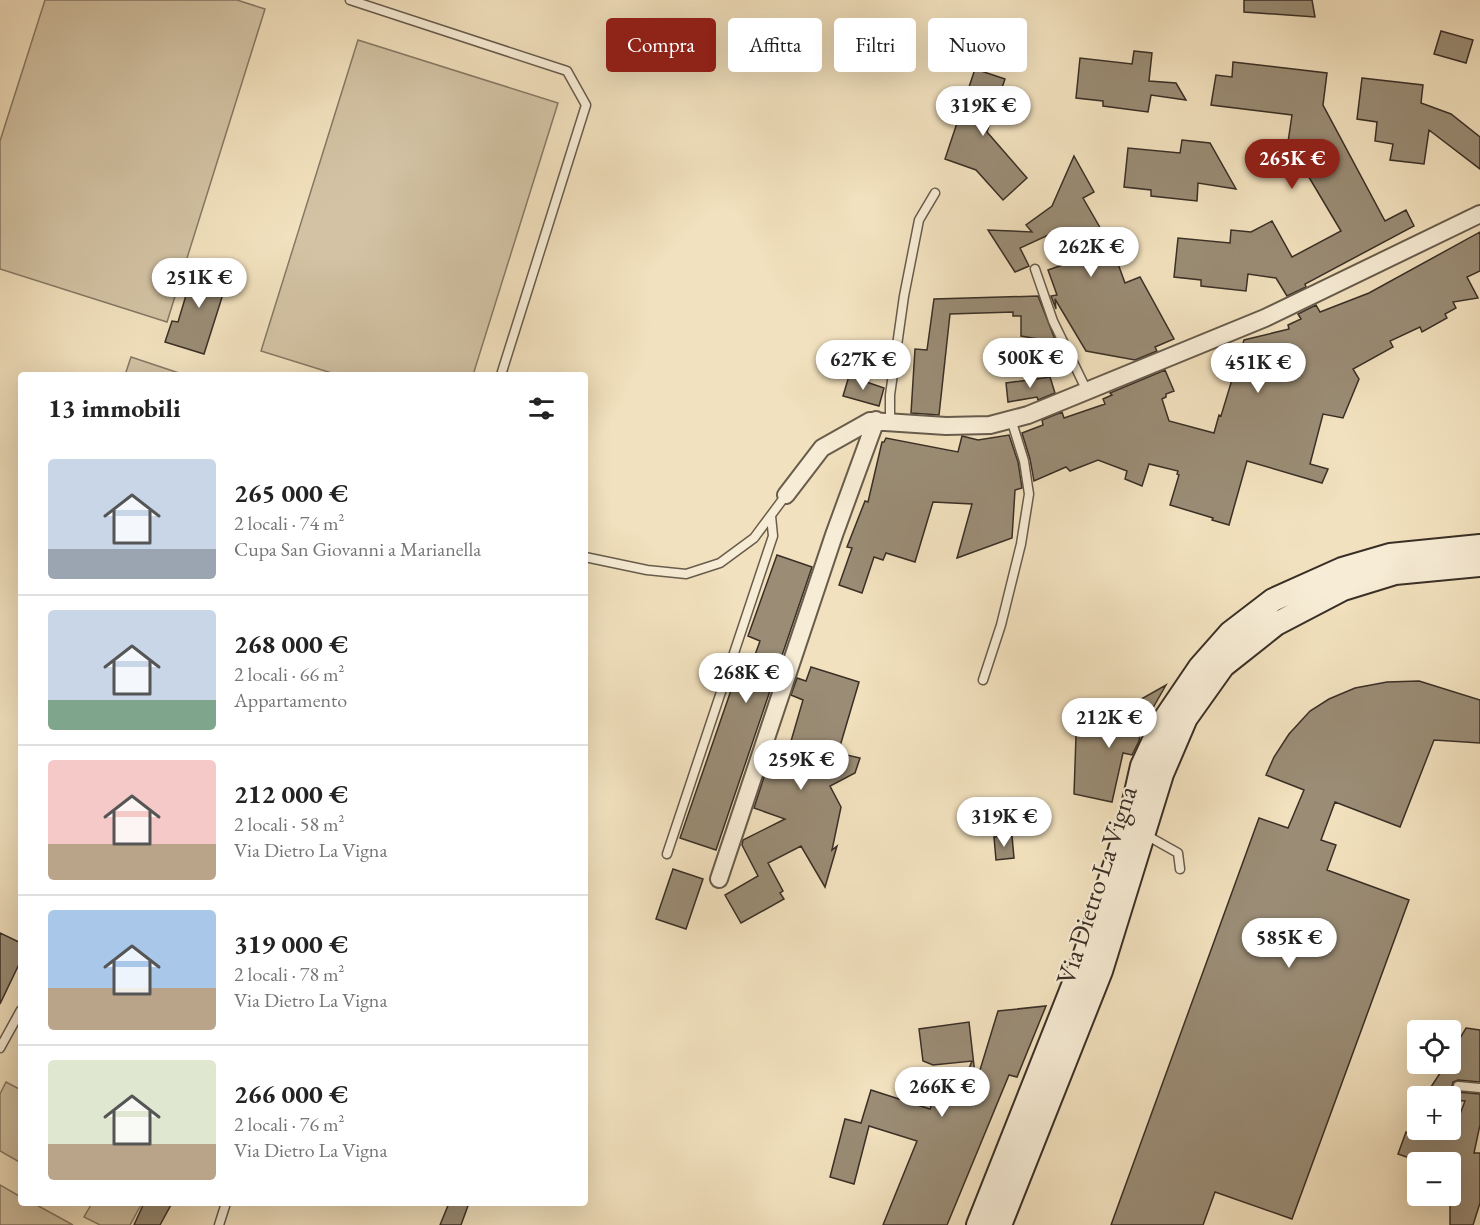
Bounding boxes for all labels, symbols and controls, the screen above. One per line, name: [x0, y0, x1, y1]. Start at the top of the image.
chip: Compra: [606, 18, 716, 72]
chip: Affitta: [728, 18, 822, 72]
chip: Filtri: [834, 18, 916, 72]
chip: Nuovo: [928, 18, 1027, 72]
pin: 319K €: [934, 86, 1032, 137]
text: 319K €: [950, 92, 1016, 118]
pin: 265K €: [1243, 139, 1341, 190]
text: 265K €: [1259, 145, 1325, 171]
pin: 262K €: [1042, 227, 1140, 278]
text: 262K €: [1058, 233, 1124, 259]
pin: 251K €: [150, 258, 248, 309]
text: 251K €: [166, 264, 232, 290]
pin: 500K €: [981, 338, 1079, 389]
pin: 627K €: [814, 340, 912, 391]
pin: 451K €: [1209, 343, 1307, 394]
text: 500K €: [997, 344, 1063, 370]
text: 627K €: [830, 346, 896, 372]
text: 451K €: [1225, 349, 1291, 375]
text: 13 immobili: [48, 391, 181, 425]
icon: filters: [525, 392, 558, 425]
text: 265 000 €: [234, 476, 348, 510]
icon: home: [96, 483, 168, 555]
text: 2 locali · 74 m²: [234, 510, 345, 536]
text: Cupa San Giovanni a Marianella: [234, 536, 481, 562]
text: 268 000 €: [234, 627, 348, 661]
icon: home: [96, 634, 168, 706]
pin: 268K €: [697, 653, 795, 704]
text: 268K €: [713, 659, 779, 685]
text: 2 locali · 66 m²: [234, 661, 345, 687]
text: Appartamento: [234, 687, 347, 713]
pin: 212K €: [1060, 698, 1158, 749]
text: 212K €: [1076, 704, 1142, 730]
pin: 259K €: [752, 740, 850, 791]
text: 259K €: [768, 746, 834, 772]
text: 212 000 €: [234, 777, 348, 811]
street label: Via Dietro La Vigna: [1047, 781, 1145, 989]
icon: home: [96, 784, 168, 856]
pin: 319K €: [955, 797, 1053, 848]
text: 319K €: [971, 803, 1037, 829]
text: 2 locali · 58 m²: [234, 811, 345, 837]
text: Via Dietro La Vigna: [234, 837, 387, 863]
pin: 585K €: [1240, 918, 1338, 969]
text: 585K €: [1256, 924, 1322, 950]
text: 319 000 €: [234, 927, 348, 961]
icon: home: [96, 934, 168, 1006]
text: 2 locali · 78 m²: [234, 961, 345, 987]
text: Via Dietro La Vigna: [234, 987, 387, 1013]
map controls: [1407, 1020, 1461, 1206]
button: locate: [1407, 1020, 1461, 1074]
pin: 266K €: [893, 1067, 991, 1118]
text: 266K €: [909, 1073, 975, 1099]
text: 266 000 €: [234, 1077, 348, 1111]
icon: home: [96, 1084, 168, 1156]
button: +: [1407, 1086, 1461, 1140]
text: 2 locali · 76 m²: [234, 1111, 345, 1137]
text: Via Dietro La Vigna: [234, 1137, 387, 1163]
button: −: [1407, 1152, 1461, 1206]

